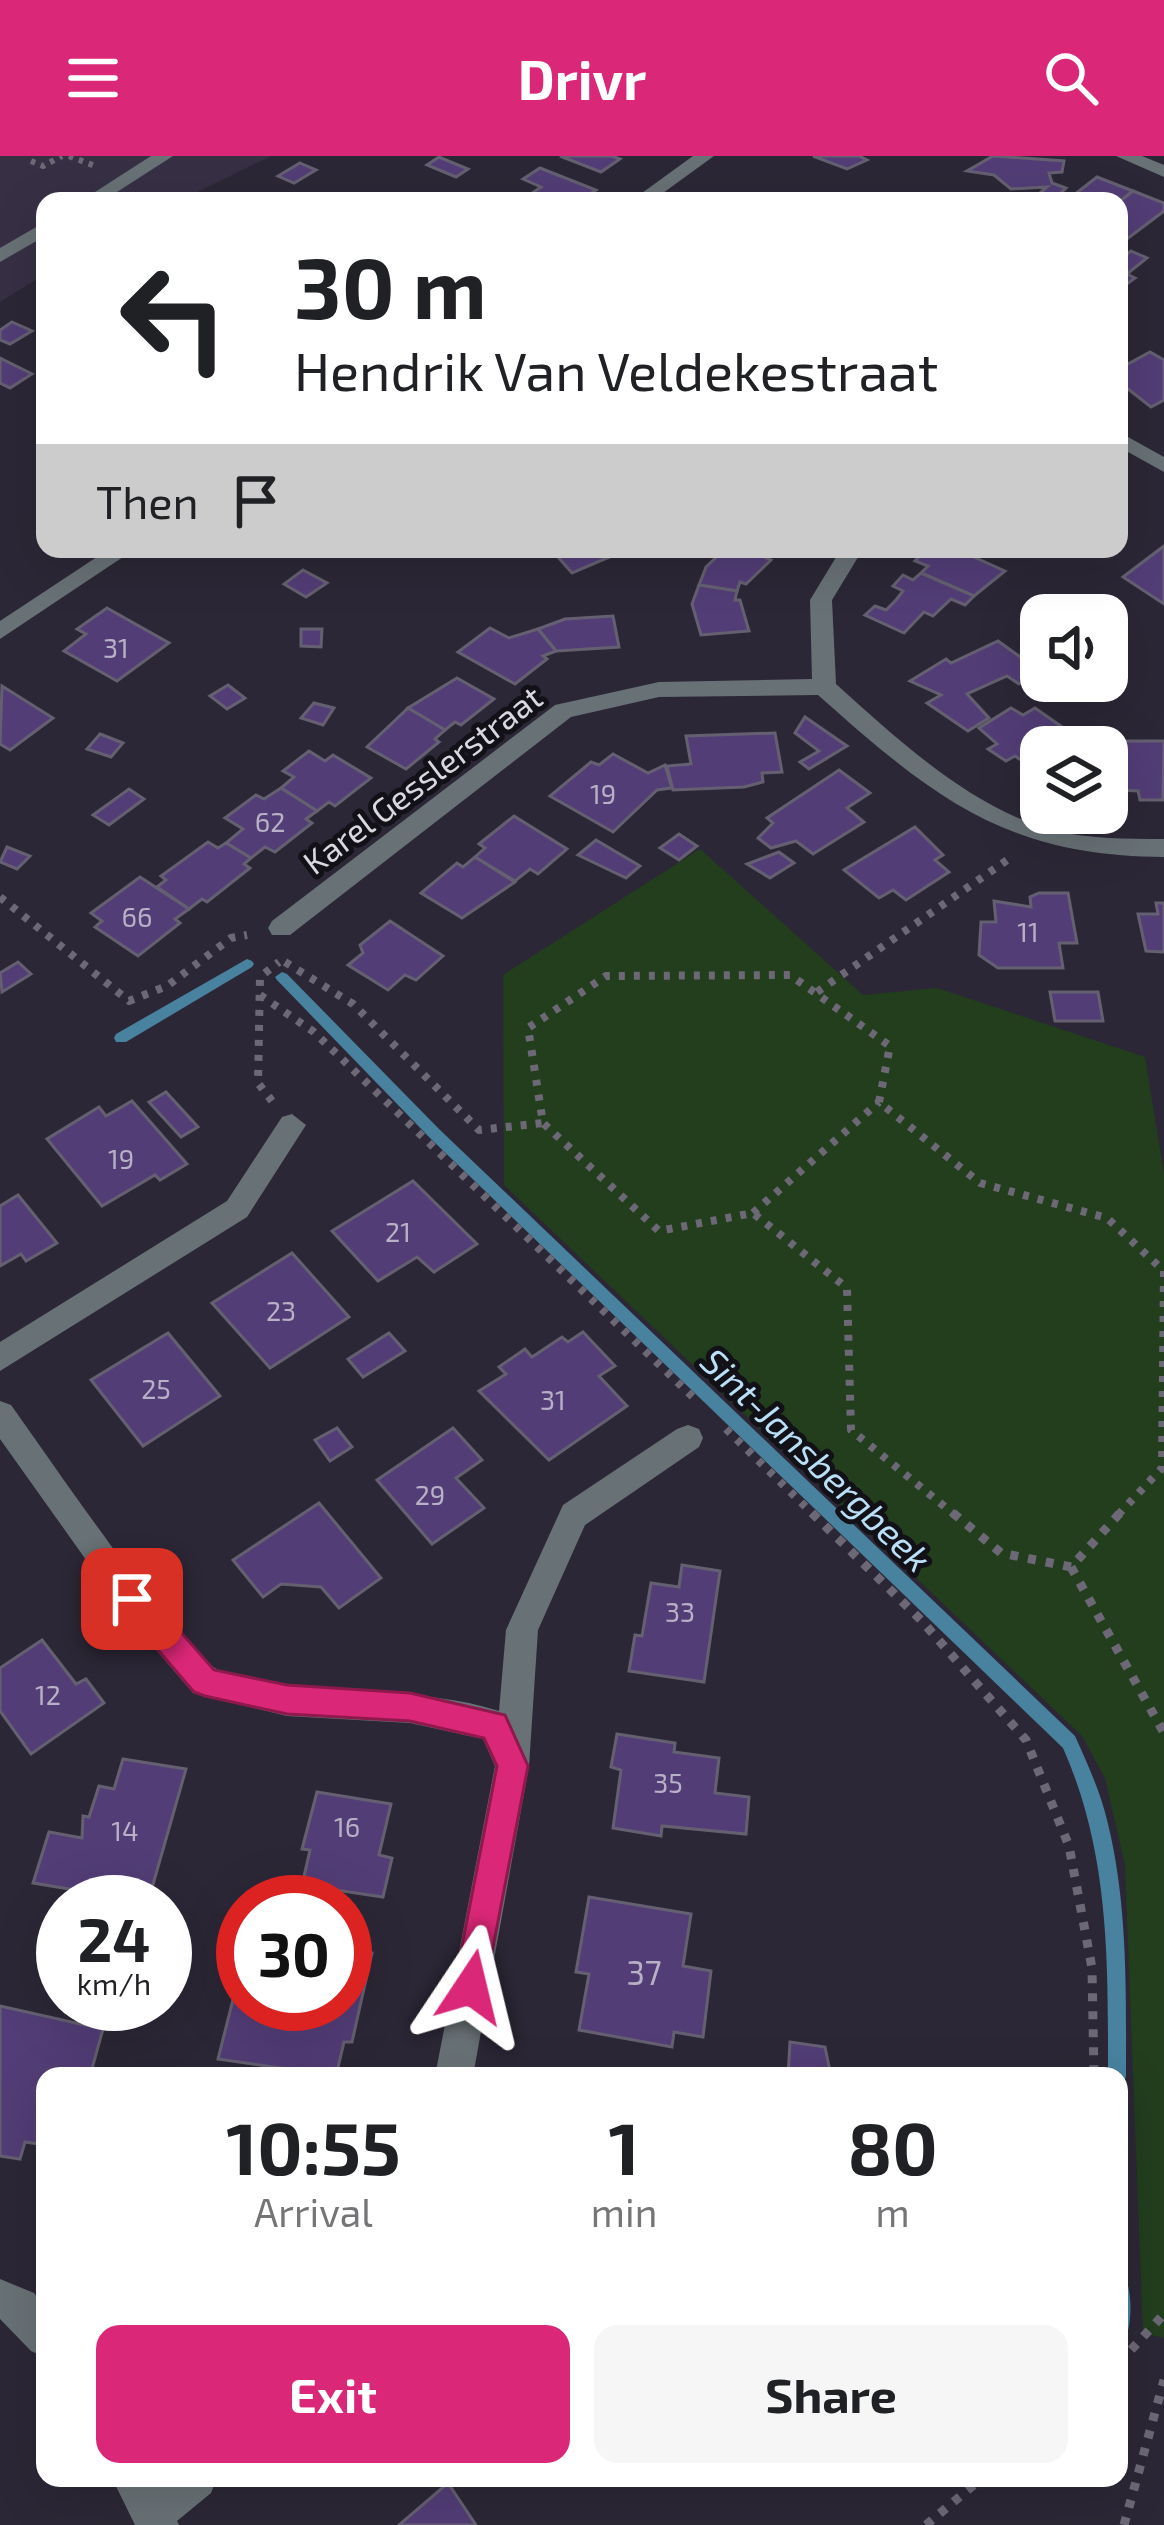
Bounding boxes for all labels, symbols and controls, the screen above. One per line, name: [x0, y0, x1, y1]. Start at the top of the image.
icon: menu: [60, 45, 126, 111]
icon: search: [1038, 45, 1104, 111]
text: Drivr: [518, 46, 646, 111]
text: 30 m: [294, 235, 487, 336]
icon: left: [96, 240, 252, 396]
text: Hendrik Van Veldekestraat: [294, 337, 938, 402]
icon: arrive: [223, 468, 289, 534]
text: Then: [96, 474, 199, 528]
map controls: [1020, 594, 1128, 834]
button: sound: [1020, 594, 1128, 702]
house number: 31: [103, 631, 129, 663]
street label: Karel Gesslerstraat: [295, 676, 549, 882]
button: layers: [1020, 726, 1128, 834]
house number: 19: [590, 777, 616, 809]
house number: 62: [255, 805, 285, 837]
house number: 66: [122, 900, 152, 932]
house number: 11: [1017, 915, 1039, 947]
house number: 19: [108, 1142, 134, 1174]
house number: 21: [385, 1215, 411, 1247]
house number: 23: [266, 1294, 296, 1326]
water label: Sint-Jansbergbeek: [693, 1338, 941, 1580]
house number: 25: [141, 1372, 171, 1404]
house number: 31: [540, 1383, 566, 1415]
house number: 29: [415, 1478, 445, 1510]
pin: [81, 1548, 183, 1650]
icon: arrive: [99, 1566, 165, 1632]
house number: 33: [665, 1595, 695, 1627]
house number: 12: [35, 1678, 61, 1710]
house number: 35: [653, 1766, 683, 1798]
house number: 16: [334, 1810, 360, 1842]
house number: 14: [111, 1814, 139, 1846]
speed limit sign: 30: [216, 1875, 372, 2031]
text: 24: [77, 1902, 151, 1974]
position arrow: [408, 1924, 534, 2050]
house number: 37: [626, 1952, 662, 1992]
text: km/h: [77, 1965, 151, 2001]
text: 10:55: [226, 2103, 401, 2189]
text: 1: [609, 2103, 640, 2189]
text: 80: [848, 2103, 938, 2189]
text: Arrival: [254, 2188, 373, 2235]
text: min: [591, 2188, 657, 2235]
text: m: [876, 2188, 910, 2235]
button: Exit: [96, 2325, 570, 2463]
button: Share: [594, 2325, 1068, 2463]

